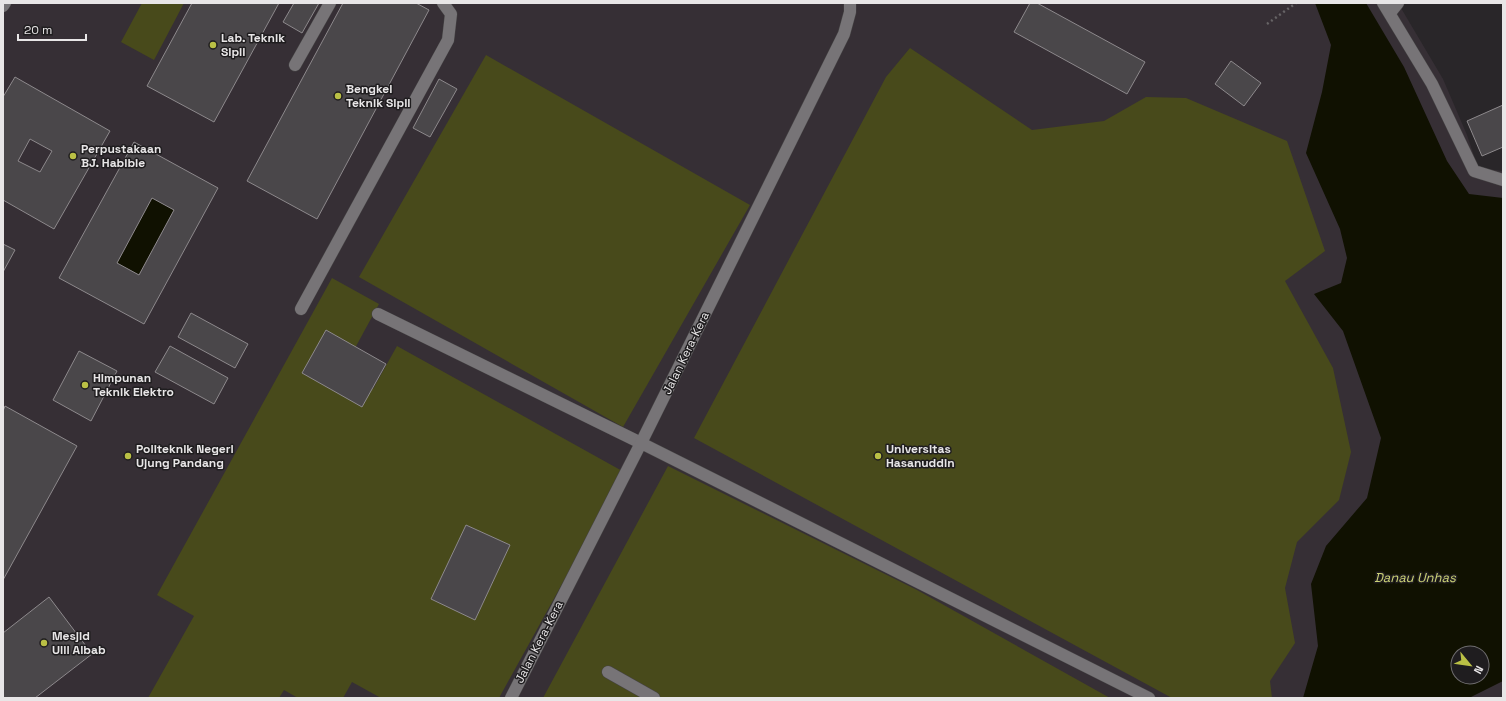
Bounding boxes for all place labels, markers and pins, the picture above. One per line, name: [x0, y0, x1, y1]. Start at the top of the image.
place label: Lab. Teknik Sipil: [221, 30, 285, 60]
marker: Lab. Teknik Sipil: [208, 40, 218, 50]
place label: Bengkel Teknik Sipil: [346, 81, 411, 111]
marker: Bengkel Teknik Sipil: [333, 91, 343, 101]
place label: Perpustakaan BJ. Habibie: [81, 141, 161, 171]
marker: Perpustakaan BJ. Habibie: [68, 151, 78, 161]
place label: Himpunan Teknik Elektro: [93, 370, 174, 400]
marker: Himpunan Teknik Elektro: [80, 380, 90, 390]
place label: Politeknik Negeri Ujung Pandang: [136, 441, 234, 471]
place label: Universitas Hasanuddin: [886, 441, 955, 471]
marker: Politeknik Negeri Ujung Pandang: [123, 451, 133, 461]
marker: Universitas Hasanuddin: [873, 451, 883, 461]
place label: Mesjid Ulil Albab: [52, 628, 106, 658]
marker: Mesjid Ulil Albab: [39, 638, 49, 648]

